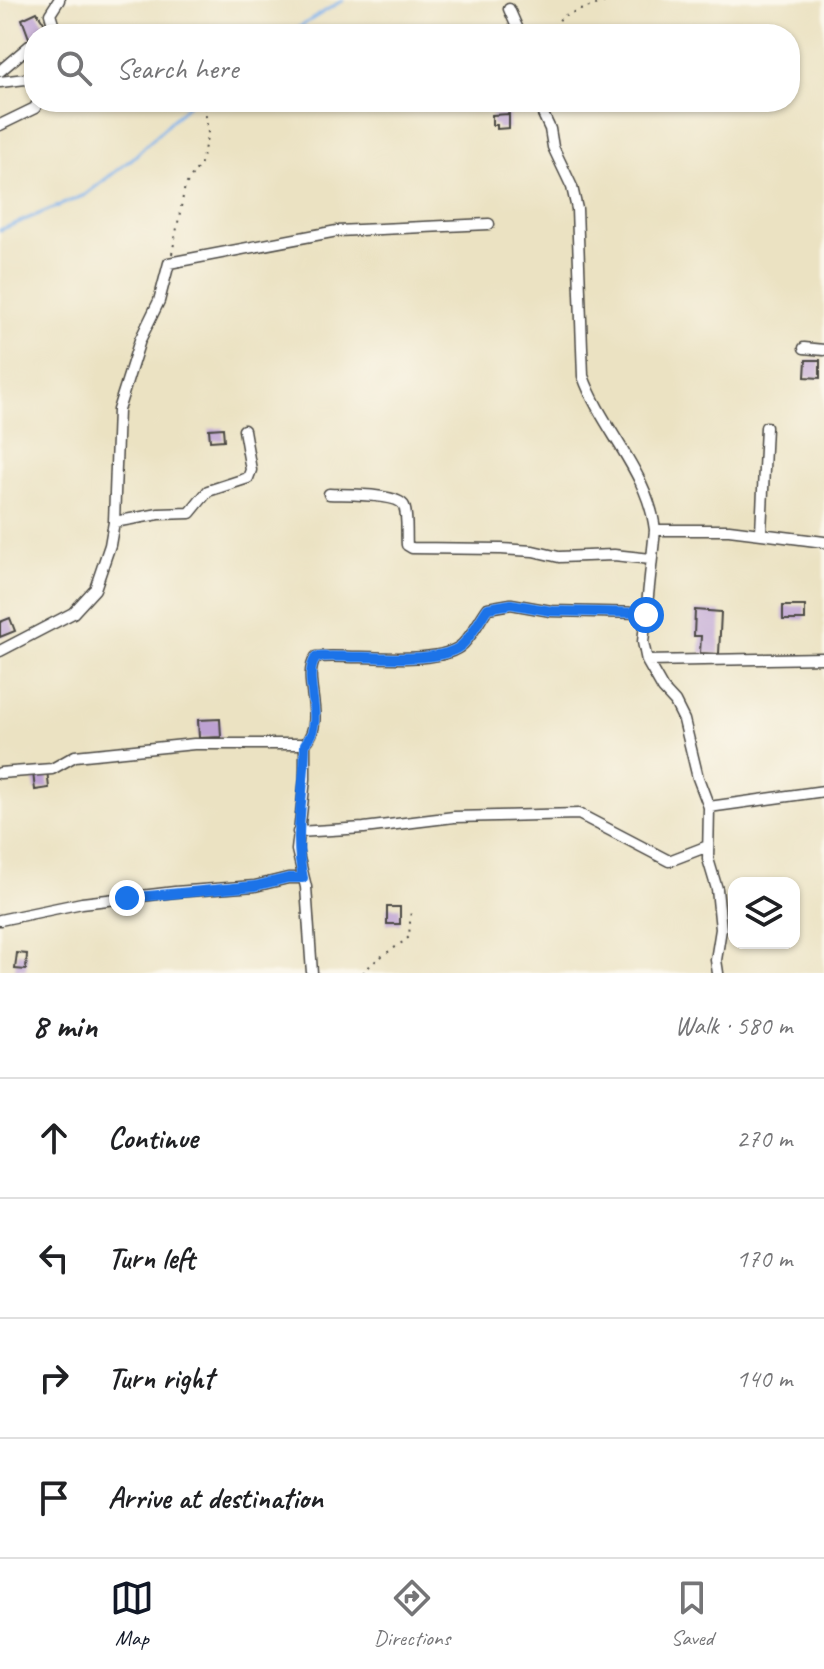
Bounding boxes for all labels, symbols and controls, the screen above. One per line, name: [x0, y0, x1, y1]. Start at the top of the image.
search box: [24, 24, 800, 112]
icon: search: [52, 46, 96, 90]
text: Search here: [116, 49, 238, 87]
route start: [628, 597, 664, 633]
map controls: [728, 877, 800, 949]
button: layers: [728, 877, 800, 949]
route end: [109, 880, 145, 916]
text: 8 min: [32, 1004, 97, 1047]
text: Walk · 580 m: [675, 1009, 792, 1042]
icon: ahead: [32, 1116, 76, 1160]
text: Continue: [108, 1119, 198, 1157]
text: 270 m: [736, 1122, 792, 1155]
icon: left: [32, 1236, 76, 1280]
text: Turn left: [108, 1239, 195, 1277]
text: 170 m: [736, 1242, 792, 1275]
icon: right: [32, 1356, 76, 1400]
text: Turn right: [108, 1359, 213, 1397]
text: 140 m: [736, 1362, 792, 1395]
icon: arrive: [32, 1476, 76, 1520]
text: Arrive at destination: [108, 1479, 323, 1517]
tab: Map: [110, 1576, 154, 1652]
tab: Directions: [374, 1576, 450, 1652]
tab: Saved: [670, 1576, 714, 1652]

